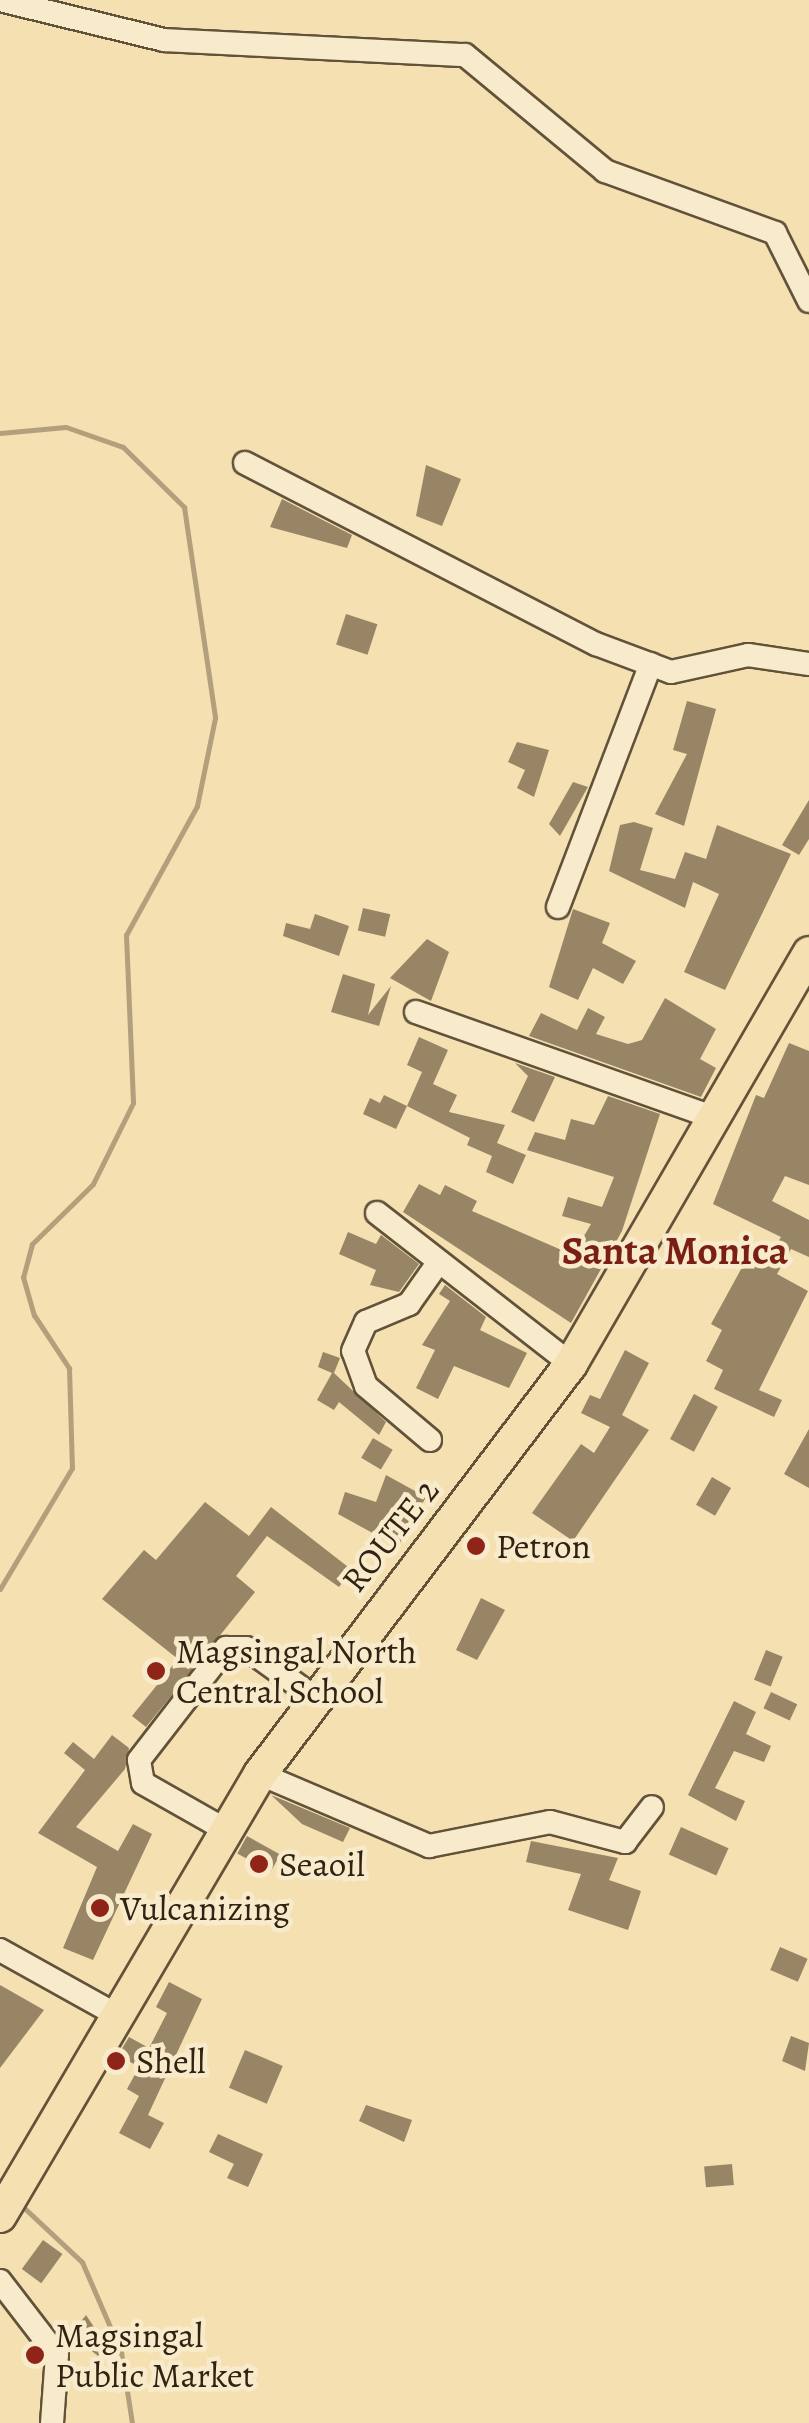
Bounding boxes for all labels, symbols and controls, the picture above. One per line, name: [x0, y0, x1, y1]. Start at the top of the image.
district label: Santa Monica: [562, 1227, 788, 1275]
street label: ROUTE 2: [333, 1470, 447, 1600]
place label: Petron: [496, 1525, 591, 1567]
marker: Petron: [465, 1535, 487, 1557]
place label: Magsingal North Central School: [176, 1630, 417, 1712]
marker: Magsingal North Central School: [145, 1660, 167, 1682]
place label: Seaoil: [279, 1843, 365, 1885]
marker: Seaoil: [248, 1853, 270, 1875]
place label: Vulcanizing: [120, 1887, 290, 1929]
marker: Vulcanizing: [89, 1897, 111, 1919]
place label: Shell: [136, 2040, 206, 2082]
marker: Shell: [105, 2050, 127, 2072]
place label: Magsingal Public Market: [55, 2314, 254, 2396]
marker: Magsingal Public Market: [24, 2344, 46, 2366]

